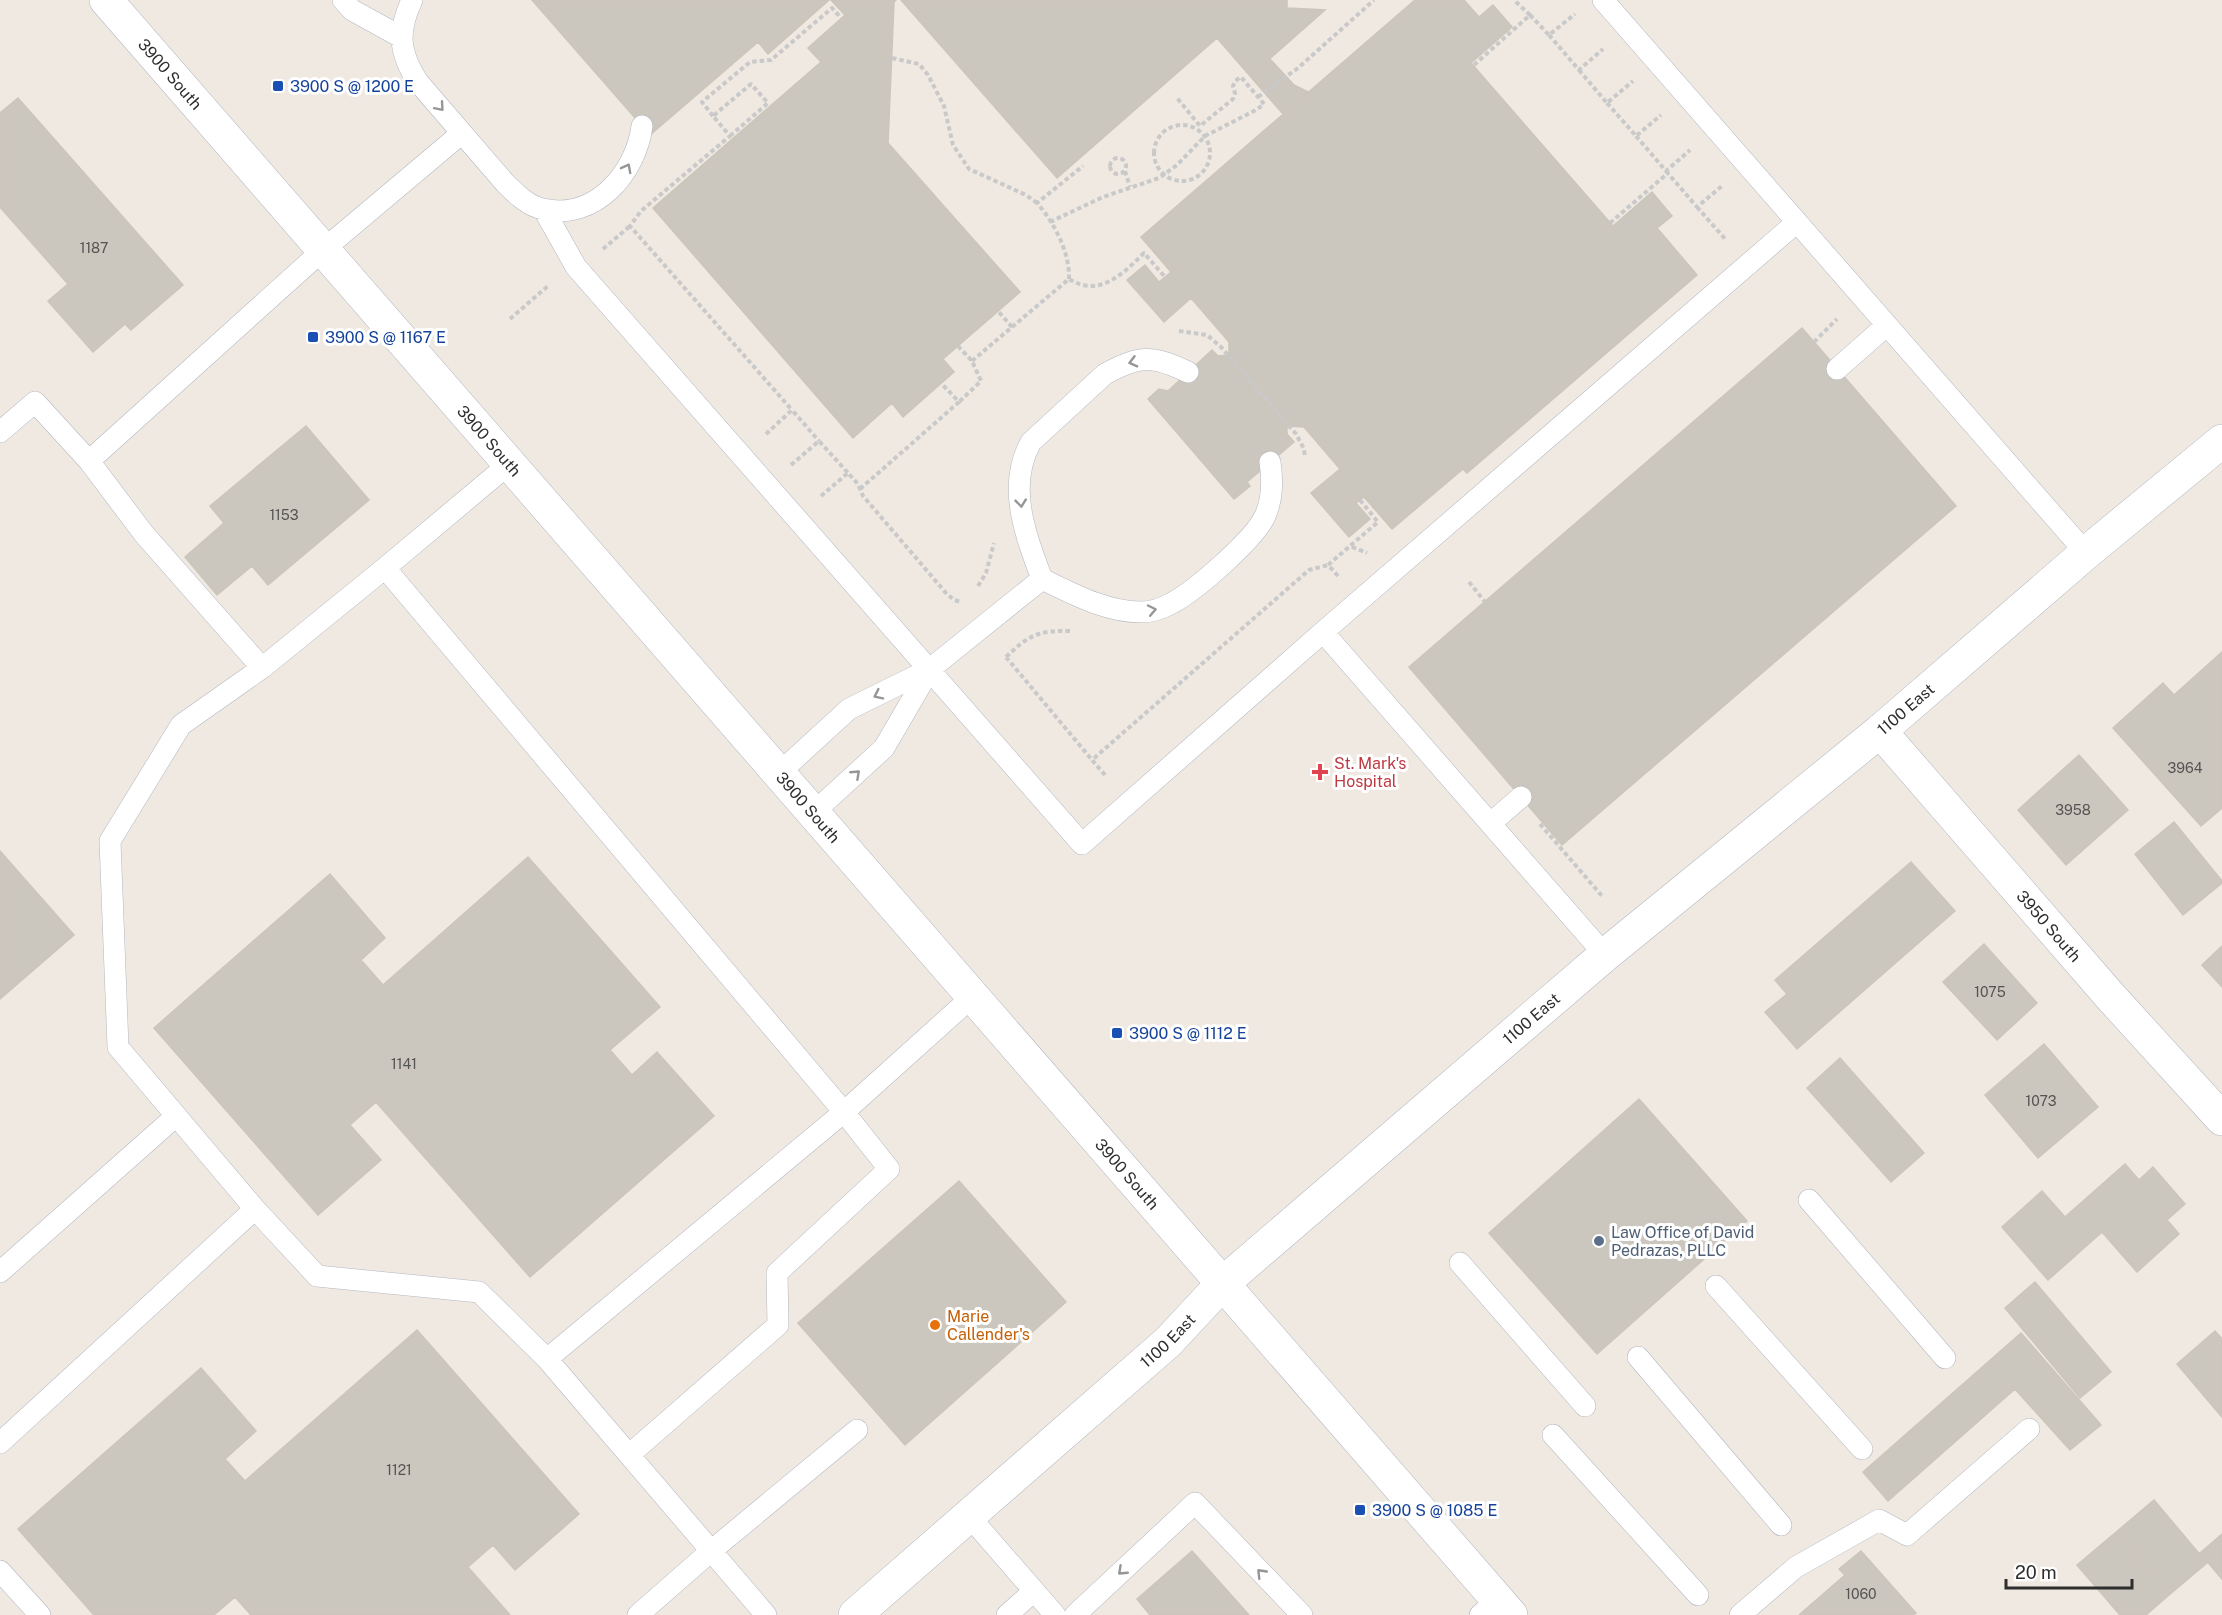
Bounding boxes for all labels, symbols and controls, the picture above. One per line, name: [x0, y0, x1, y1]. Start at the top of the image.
street label: 3900 South: [134, 35, 206, 114]
place label: 3900 S @ 1200 E: [290, 77, 414, 96]
marker: 3900 S @ 1200 E: [271, 79, 285, 93]
one-way arrow: [433, 101, 444, 111]
one-way arrow: [620, 164, 631, 175]
house number: 1187: [80, 240, 108, 256]
place label: 3900 S @ 1167 E: [325, 328, 446, 347]
marker: 3900 S @ 1167 E: [306, 330, 320, 344]
one-way arrow: [1128, 355, 1138, 368]
street label: 3900 South: [453, 402, 525, 480]
one-way arrow: [1014, 499, 1027, 508]
house number: 1153: [269, 507, 299, 523]
one-way arrow: [1146, 604, 1156, 617]
street label: 1100 East: [1874, 679, 1938, 739]
one-way arrow: [873, 687, 884, 699]
place label: St. Mark's Hospital: [1334, 754, 1406, 791]
house number: 3964: [2168, 760, 2203, 776]
marker: St. Mark's Hospital: [1311, 763, 1329, 781]
street label: 3900 South: [772, 768, 844, 847]
one-way arrow: [849, 770, 859, 781]
house number: 3958: [2055, 802, 2091, 818]
street label: 3950 South: [2013, 887, 2085, 966]
house number: 1075: [1974, 984, 2006, 1000]
street label: 1100 East: [1499, 989, 1564, 1049]
place label: 3900 S @ 1112 E: [1129, 1024, 1247, 1043]
marker: 3900 S @ 1112 E: [1110, 1026, 1124, 1040]
house number: 1141: [391, 1056, 417, 1072]
house number: 1073: [2026, 1093, 2057, 1109]
street label: 3900 South: [1091, 1135, 1163, 1214]
place label: Law Office of David Pedrazas, PLLC: [1611, 1223, 1754, 1260]
marker: Law Office of David Pedrazas, PLLC: [1592, 1234, 1606, 1248]
place label: Marie Callender's: [947, 1307, 1030, 1344]
street label: 1100 East: [1137, 1310, 1199, 1372]
marker: Marie Callender's: [928, 1318, 942, 1332]
house number: 1121: [386, 1462, 412, 1478]
place label: 3900 S @ 1085 E: [1372, 1501, 1497, 1520]
marker: 3900 S @ 1085 E: [1353, 1503, 1367, 1517]
scale bar: [2006, 1552, 2132, 1590]
text: 20 m: [2015, 1562, 2057, 1583]
one-way arrow: [1119, 1564, 1129, 1575]
one-way arrow: [1258, 1569, 1269, 1580]
house number: 1060: [1845, 1586, 1877, 1602]

